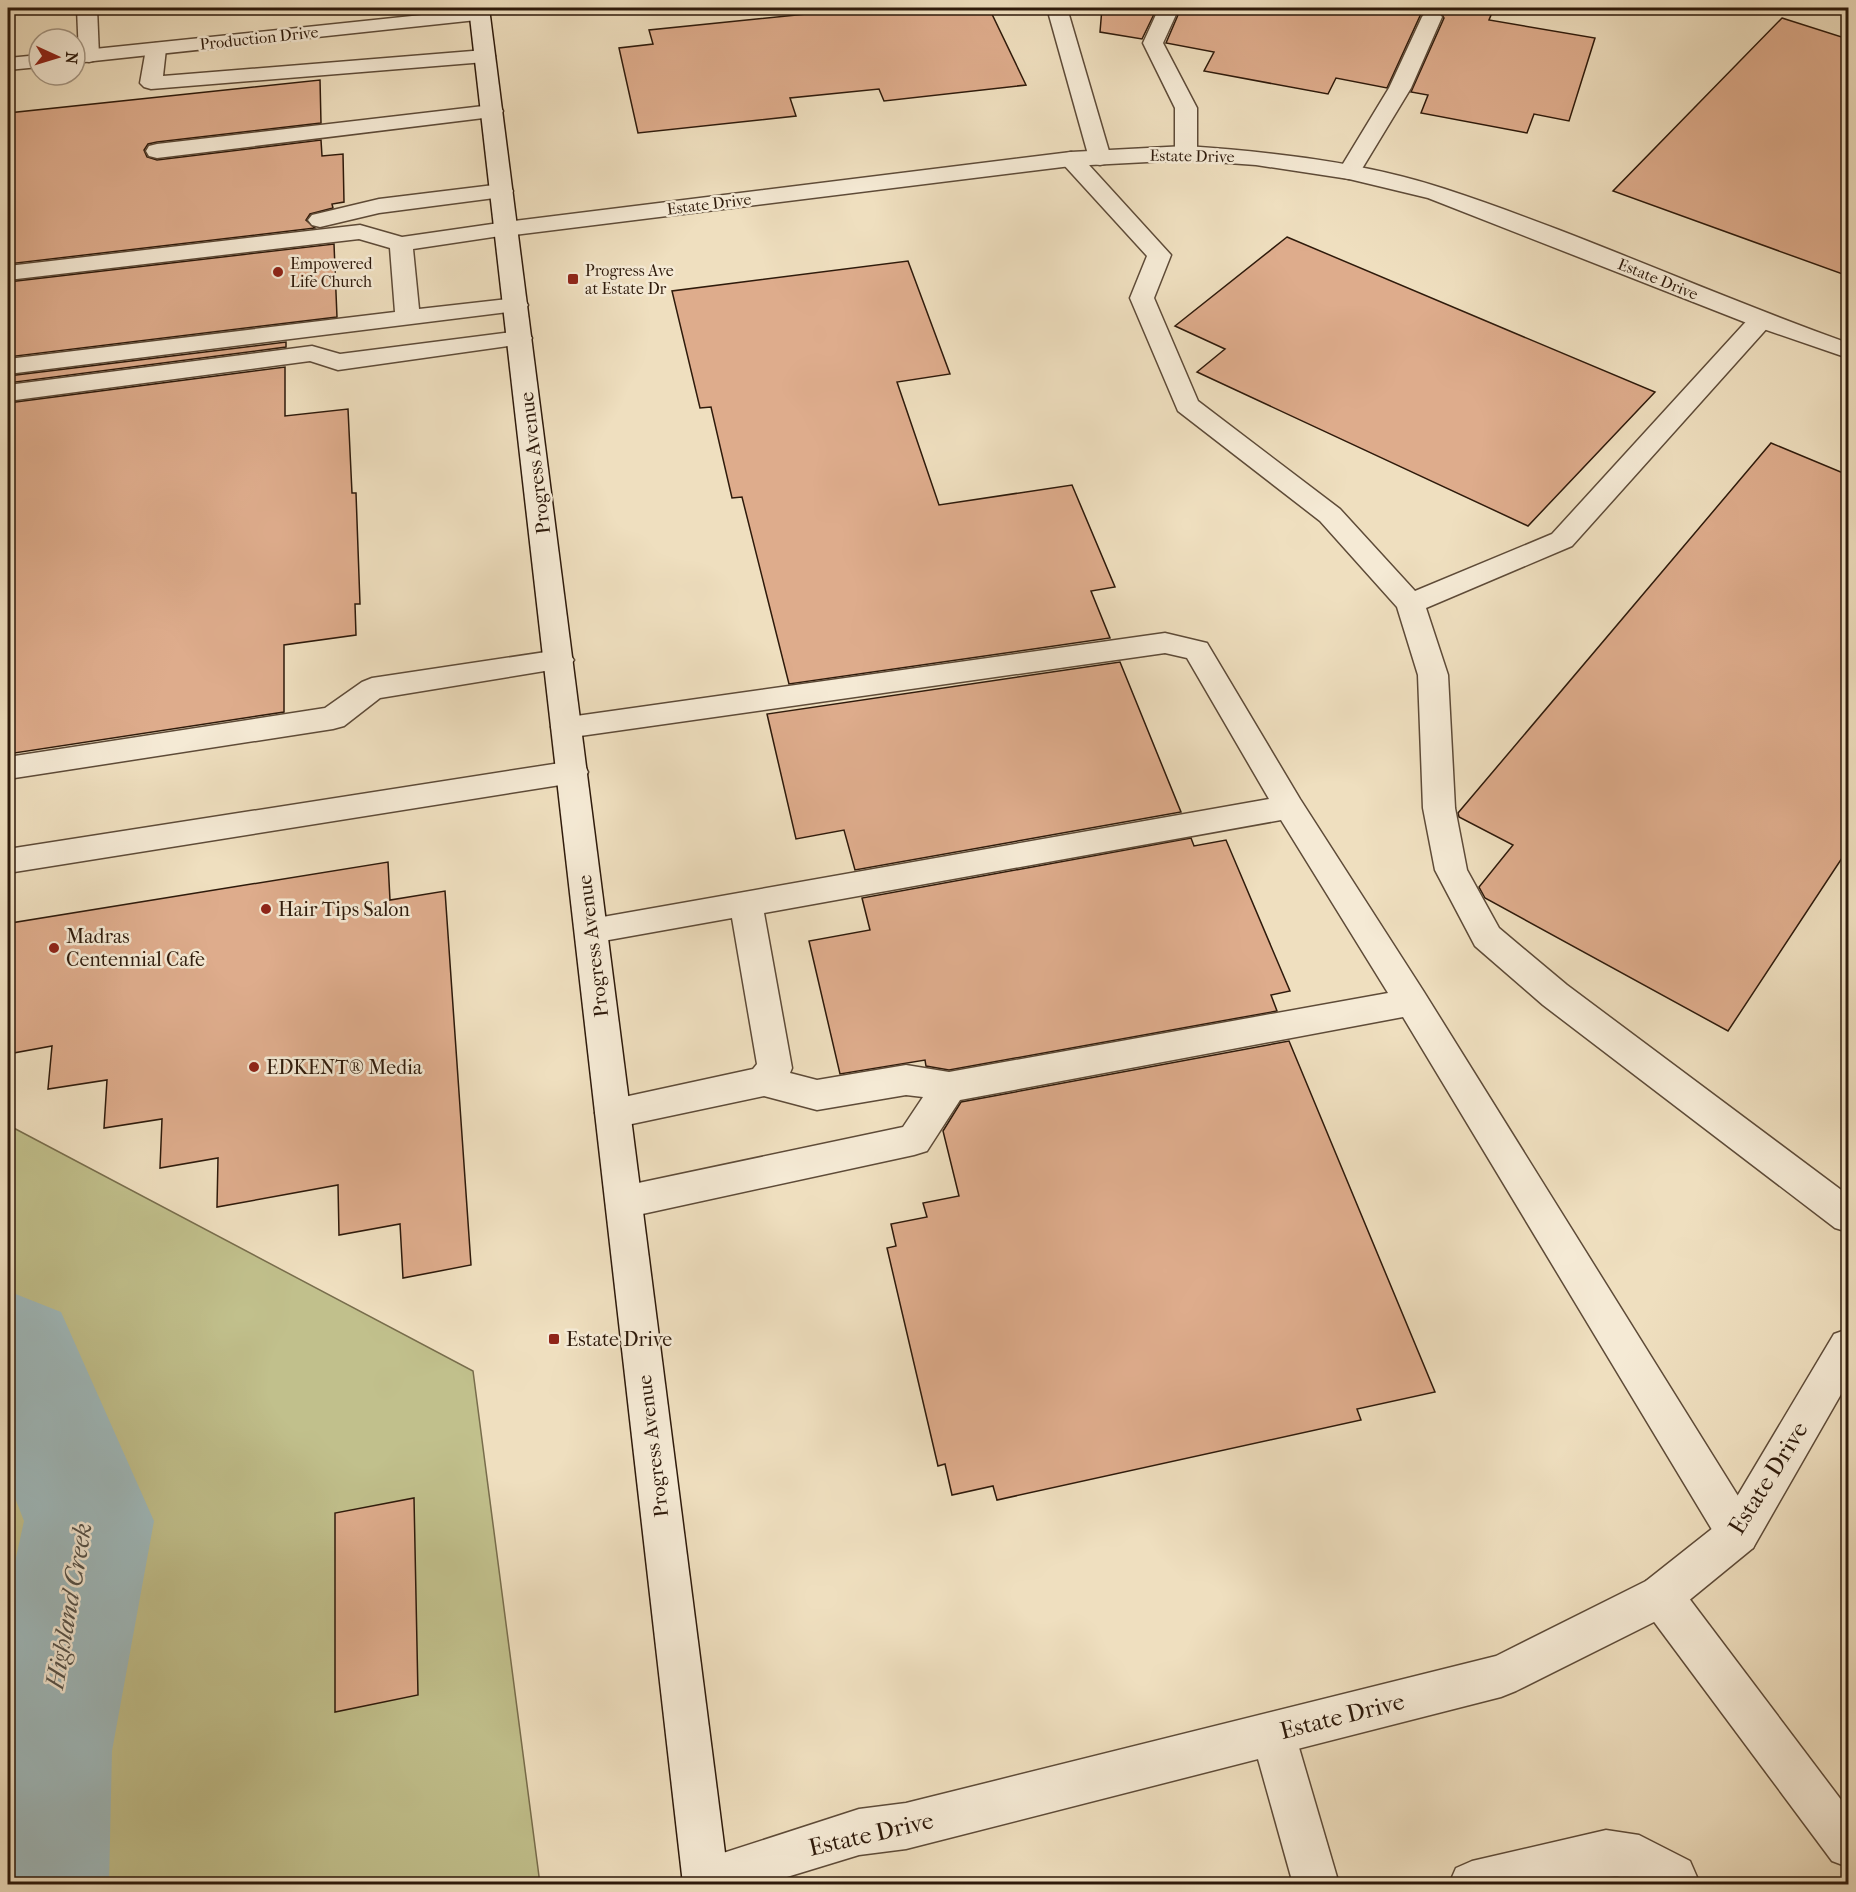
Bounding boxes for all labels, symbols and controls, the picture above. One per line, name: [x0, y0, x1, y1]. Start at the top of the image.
street label: Production Drive: [199, 22, 319, 54]
north arrow: [27, 27, 87, 87]
text: N: [62, 51, 81, 66]
street label: Estate Drive: [1149, 146, 1235, 166]
street label: Estate Drive: [666, 189, 752, 219]
place label: Empowered Life Church: [290, 254, 373, 291]
street label: Estate Drive: [1615, 254, 1701, 304]
place label: Progress Ave at Estate Dr: [585, 261, 674, 298]
marker: Empowered Life Church: [271, 265, 285, 279]
marker: Progress Ave at Estate Dr: [566, 272, 580, 286]
street label: Progress Avenue: [515, 390, 555, 536]
street label: Progress Avenue: [573, 873, 613, 1019]
place label: Hair Tips Salon: [278, 898, 410, 921]
marker: Hair Tips Salon: [259, 902, 273, 916]
place label: Madras Centennial Cafe: [66, 925, 205, 971]
marker: Madras Centennial Cafe: [47, 941, 61, 955]
place label: EDKENT® Media: [266, 1056, 423, 1079]
marker: EDKENT® Media: [247, 1060, 261, 1074]
place label: Estate Drive: [566, 1328, 672, 1351]
marker: Estate Drive: [547, 1332, 561, 1346]
street label: Progress Avenue: [633, 1373, 673, 1519]
street label: Estate Drive: [1722, 1416, 1814, 1539]
water label: Highland Creek: [39, 1520, 99, 1693]
street label: Estate Drive: [1277, 1687, 1407, 1745]
street label: Estate Drive: [806, 1806, 936, 1862]

